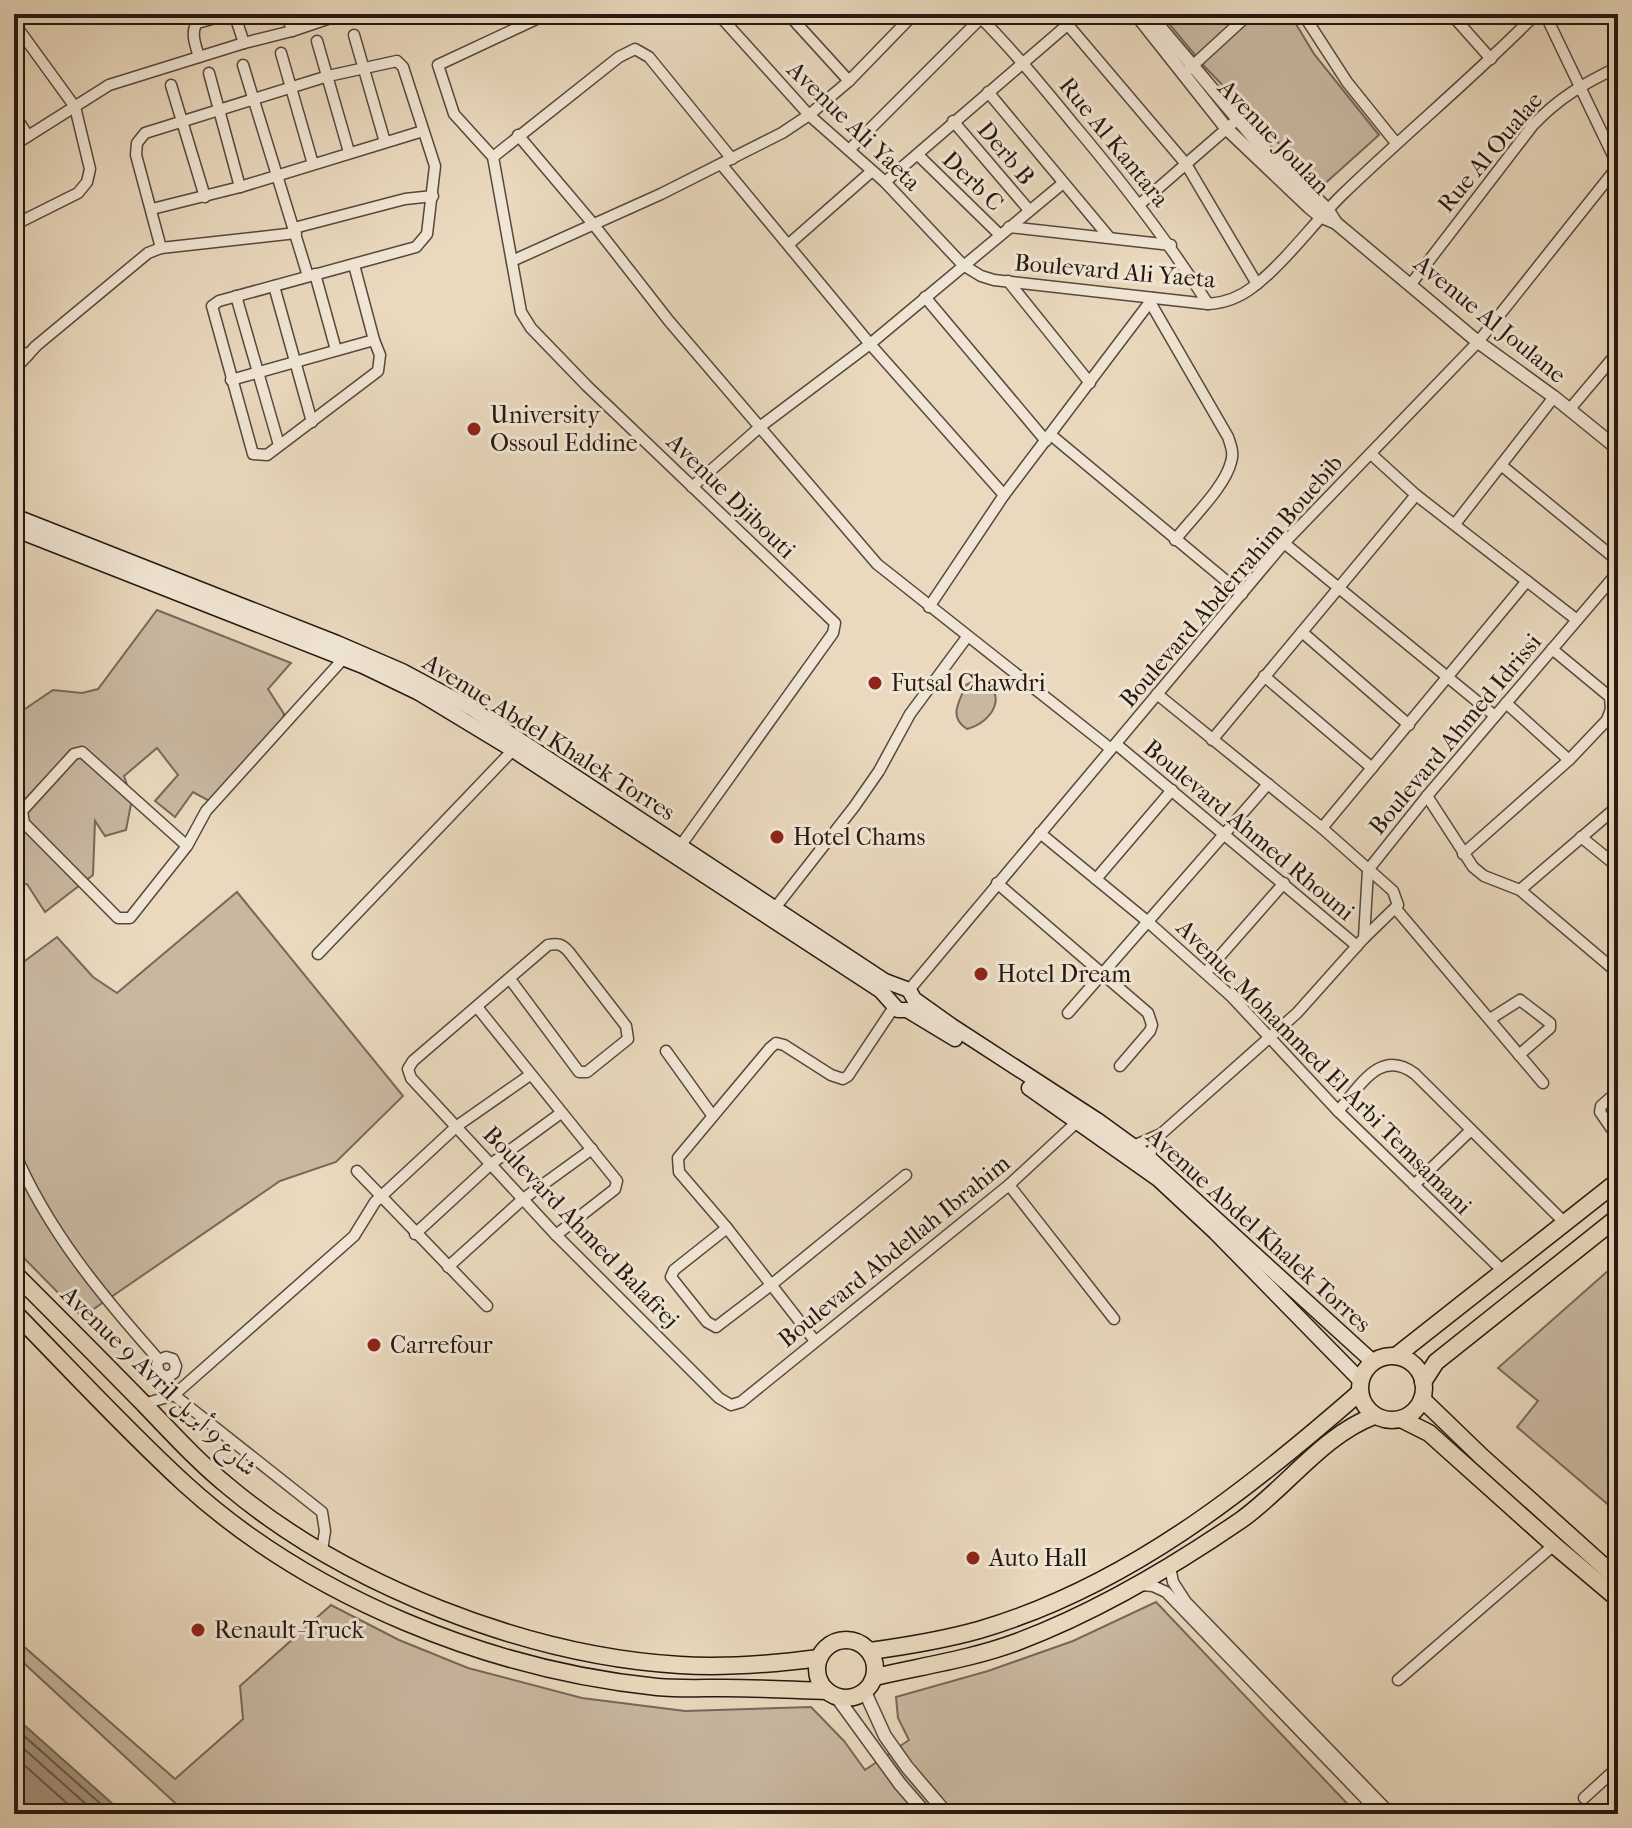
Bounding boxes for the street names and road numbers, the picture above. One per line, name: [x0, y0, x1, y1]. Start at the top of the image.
street label: Avenue Ali Yaeta: [781, 55, 927, 197]
street label: Rue Al Kantara: [1053, 72, 1175, 213]
street label: Avenue Joulan: [1212, 73, 1336, 200]
street label: Rue Al Oualae: [1432, 86, 1548, 218]
street label: Derb B: [972, 116, 1040, 190]
street label: Derb C: [937, 145, 1009, 217]
street label: Boulevard Ali Yaeta: [1013, 248, 1218, 294]
street label: Avenue Al Joulane: [1408, 249, 1572, 389]
street label: Avenue Djibouti: [660, 427, 801, 564]
street label: Boulevard Abderrahim Bouebib: [1114, 449, 1348, 713]
street label: Boulevard Ahmed Idrissi: [1363, 628, 1547, 840]
street label: Avenue Abdel Khalek Torres: [417, 647, 680, 826]
street label: Boulevard Ahmed Rhouni: [1138, 734, 1360, 926]
street label: Avenue Mohammed El Arbi Temsamani: [1170, 913, 1477, 1220]
street label: Boulevard Ahmed Balafrej: [477, 1120, 685, 1334]
street label: Avenue Abdel Khalek Torres: [1140, 1121, 1377, 1338]
street label: Boulevard Abdellah Ibrahim: [773, 1149, 1015, 1353]
street label: Avenue 9 Avril شارع 9 أبريل: [51, 1277, 265, 1486]

